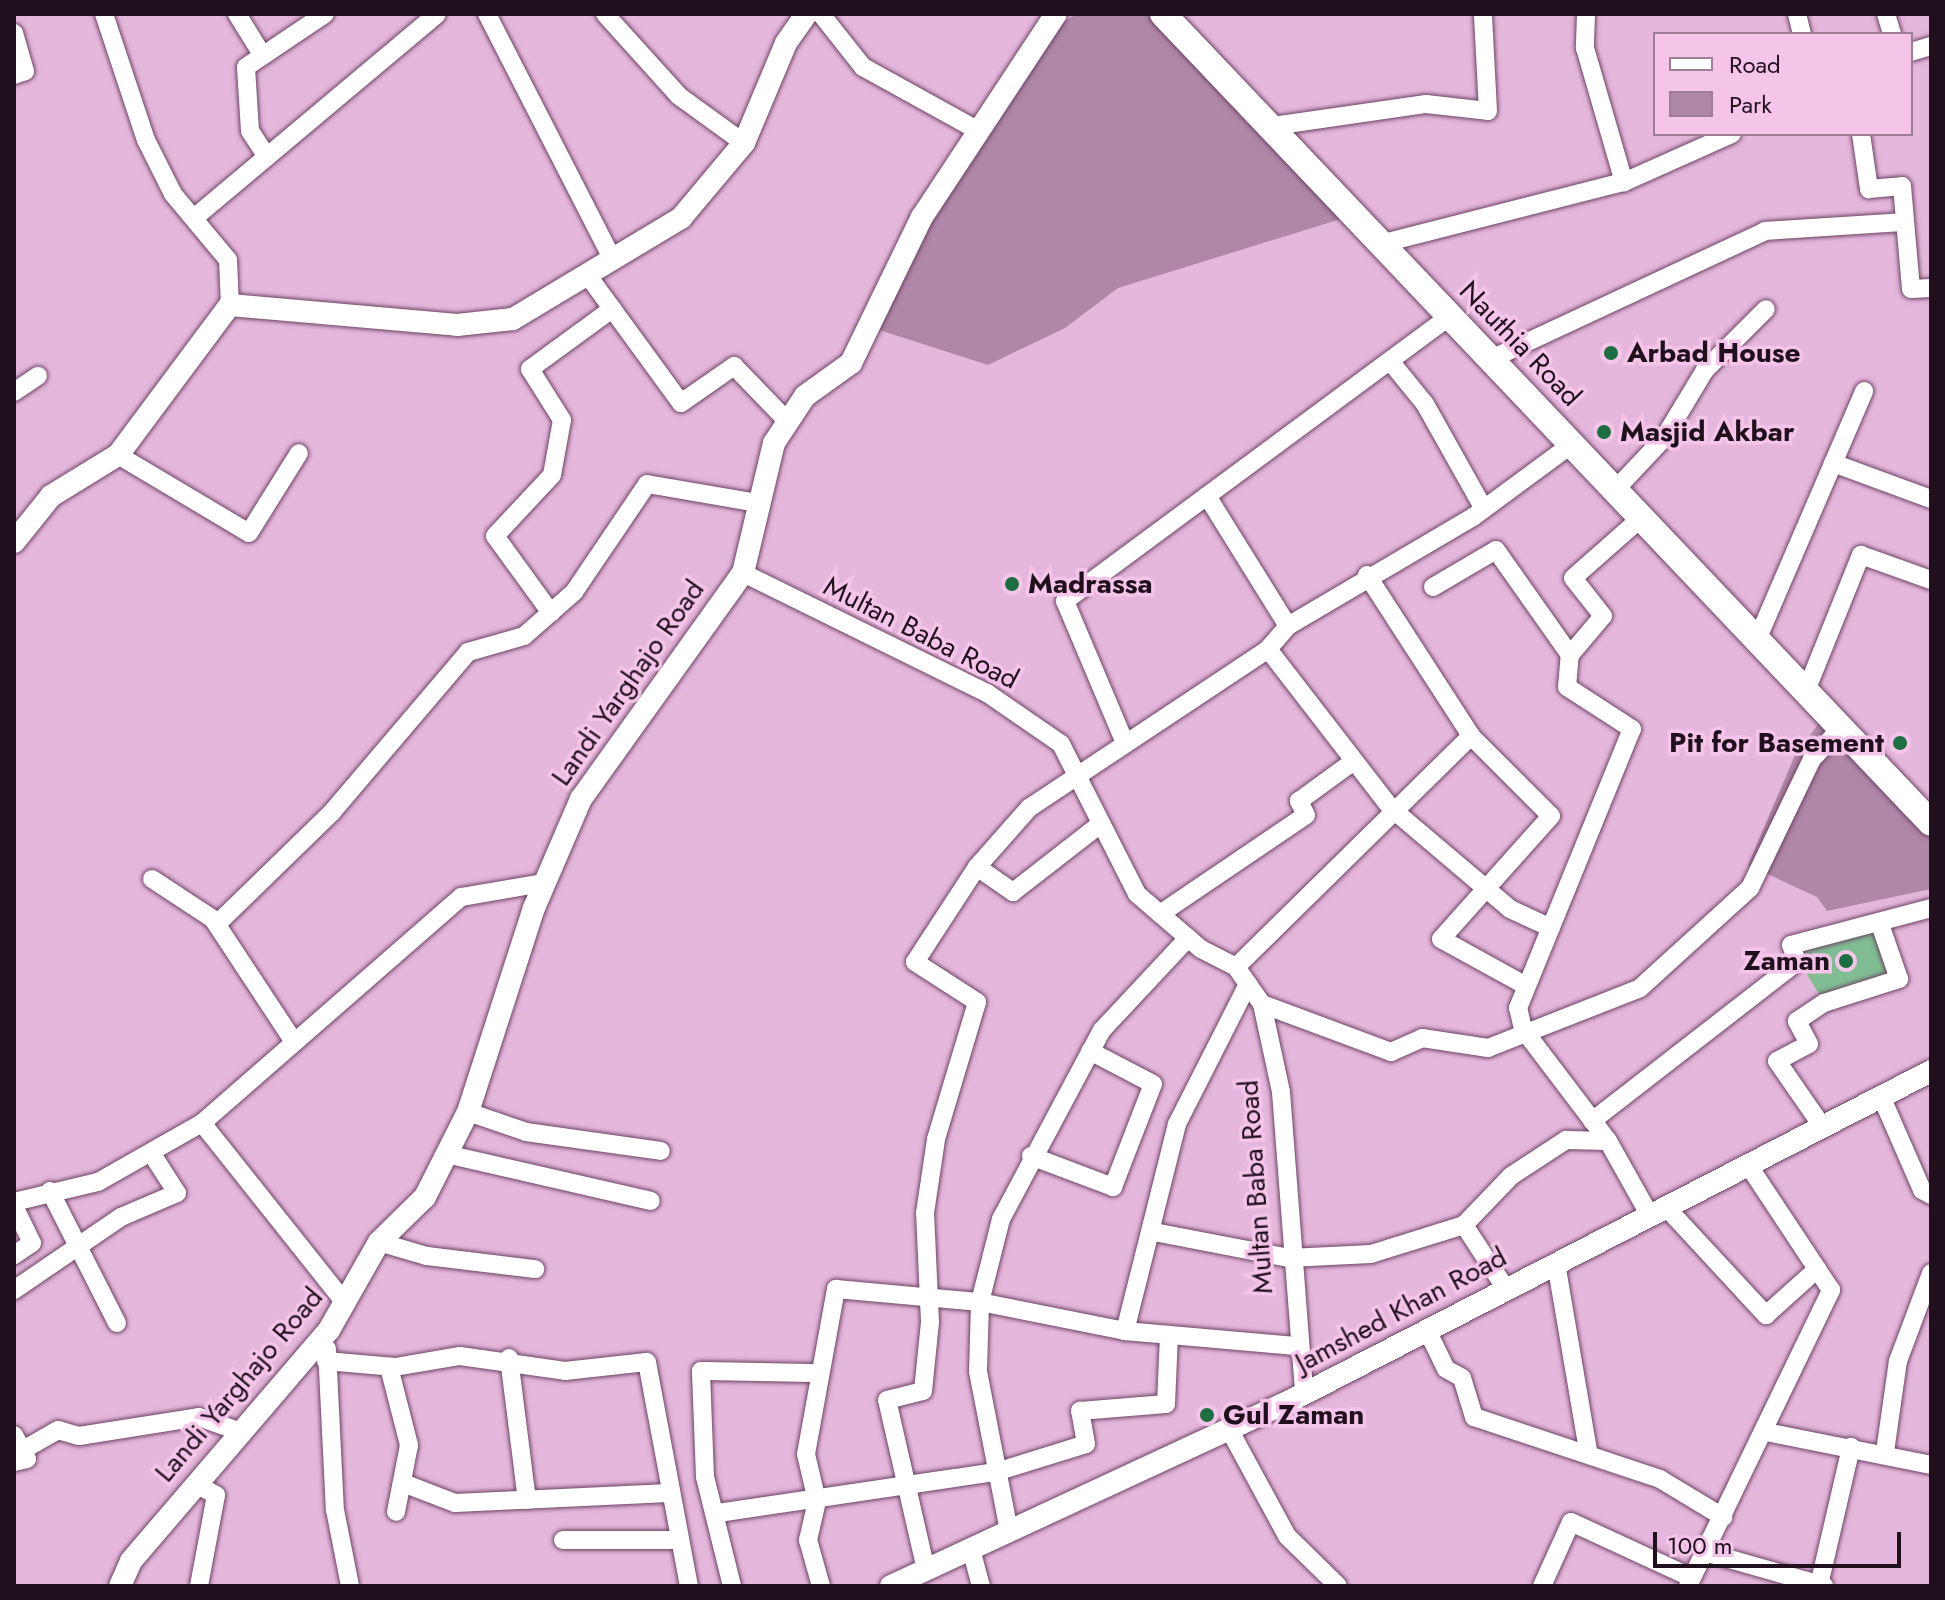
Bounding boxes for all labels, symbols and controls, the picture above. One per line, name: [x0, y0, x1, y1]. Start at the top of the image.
legend: [1653, 32, 1913, 136]
text: Road: [1729, 47, 1781, 82]
text: Park: [1729, 87, 1772, 122]
street label: Nauthia Road: [1452, 274, 1588, 414]
place label: Arbad House: [1627, 336, 1801, 370]
marker: Arbad House: [1602, 344, 1620, 362]
place label: Masjid Akbar: [1620, 415, 1794, 449]
marker: Masjid Akbar: [1595, 423, 1613, 441]
place label: Madrassa: [1028, 567, 1153, 601]
street label: Multan Baba Road: [818, 569, 1024, 697]
street label: Landi Yarghajo Road: [544, 574, 712, 792]
marker: Madrassa: [1003, 575, 1021, 593]
place label: Pit for Basement: [1669, 726, 1884, 760]
marker: Pit for Basement: [1891, 734, 1909, 752]
place label: Zaman: [1743, 944, 1830, 978]
marker: Zaman: [1837, 952, 1855, 970]
street label: Multan Baba Road: [1232, 1079, 1280, 1295]
street label: Jamshed Khan Road: [1290, 1240, 1512, 1380]
street label: Landi Yarghajo Road: [148, 1281, 330, 1489]
place label: Gul Zaman: [1223, 1398, 1364, 1432]
marker: Gul Zaman: [1198, 1406, 1216, 1424]
scale bar: [1657, 1516, 1905, 1566]
text: 100 m: [1667, 1528, 1733, 1563]

